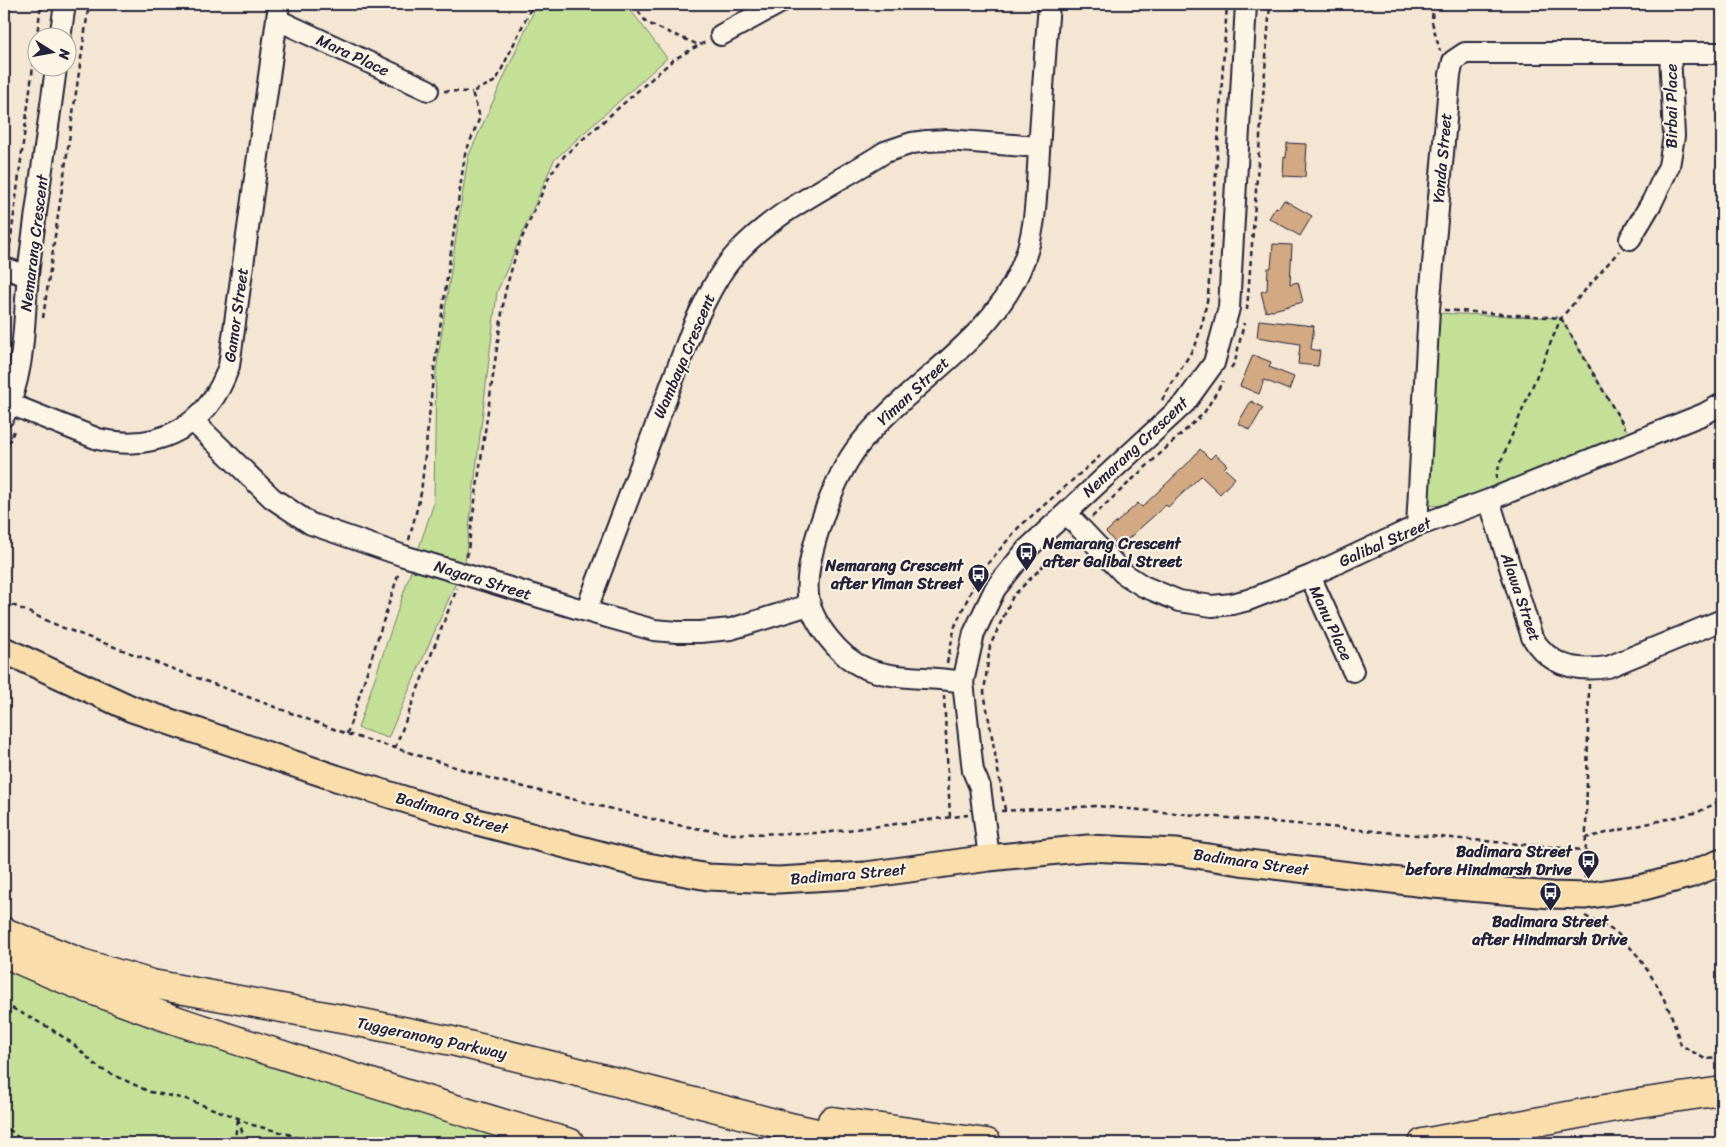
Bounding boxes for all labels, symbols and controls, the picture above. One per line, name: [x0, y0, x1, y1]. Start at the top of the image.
street label: Mara Place: [312, 25, 394, 85]
north arrow: [28, 28, 78, 78]
text: N: [51, 46, 78, 62]
street label: Birbai Place: [1657, 64, 1686, 148]
street label: Yanda Street: [1424, 112, 1460, 204]
street label: Nemarang Crescent: [11, 172, 57, 313]
street label: Gamor Street: [215, 266, 257, 364]
street label: Wambaya Crescent: [645, 289, 723, 423]
street label: Yiman Street: [870, 349, 956, 433]
street label: Nemarang Crescent: [1075, 389, 1196, 505]
street label: Galibal Street: [1334, 508, 1437, 575]
place label: Nemarang Crescent after Galibal Street: [1042, 529, 1182, 576]
bus stop icon: Nemarang Crescent after Galibal Street: [1015, 540, 1039, 571]
street label: Alawa Street: [1492, 548, 1550, 645]
street label: Nagara Street: [431, 551, 535, 609]
place label: Nemarang Crescent after Yiman Street: [824, 551, 965, 598]
bus stop icon: Nemarang Crescent after Yiman Street: [967, 562, 991, 593]
street label: Manu Place: [1301, 580, 1361, 666]
street label: Badimara Street: [392, 783, 512, 843]
place label: Badimara Street before Hindmarsh Drive: [1405, 837, 1574, 884]
street label: Badimara Street: [1192, 840, 1311, 885]
bus stop icon: Badimara Street before Hindmarsh Drive: [1576, 848, 1600, 879]
street label: Badimara Street: [789, 854, 908, 894]
bus stop icon: Badimara Street after Hindmarsh Drive: [1538, 880, 1562, 911]
place label: Badimara Street after Hindmarsh Drive: [1471, 907, 1628, 954]
street label: Tuggeranong Parkway: [354, 1008, 510, 1068]

